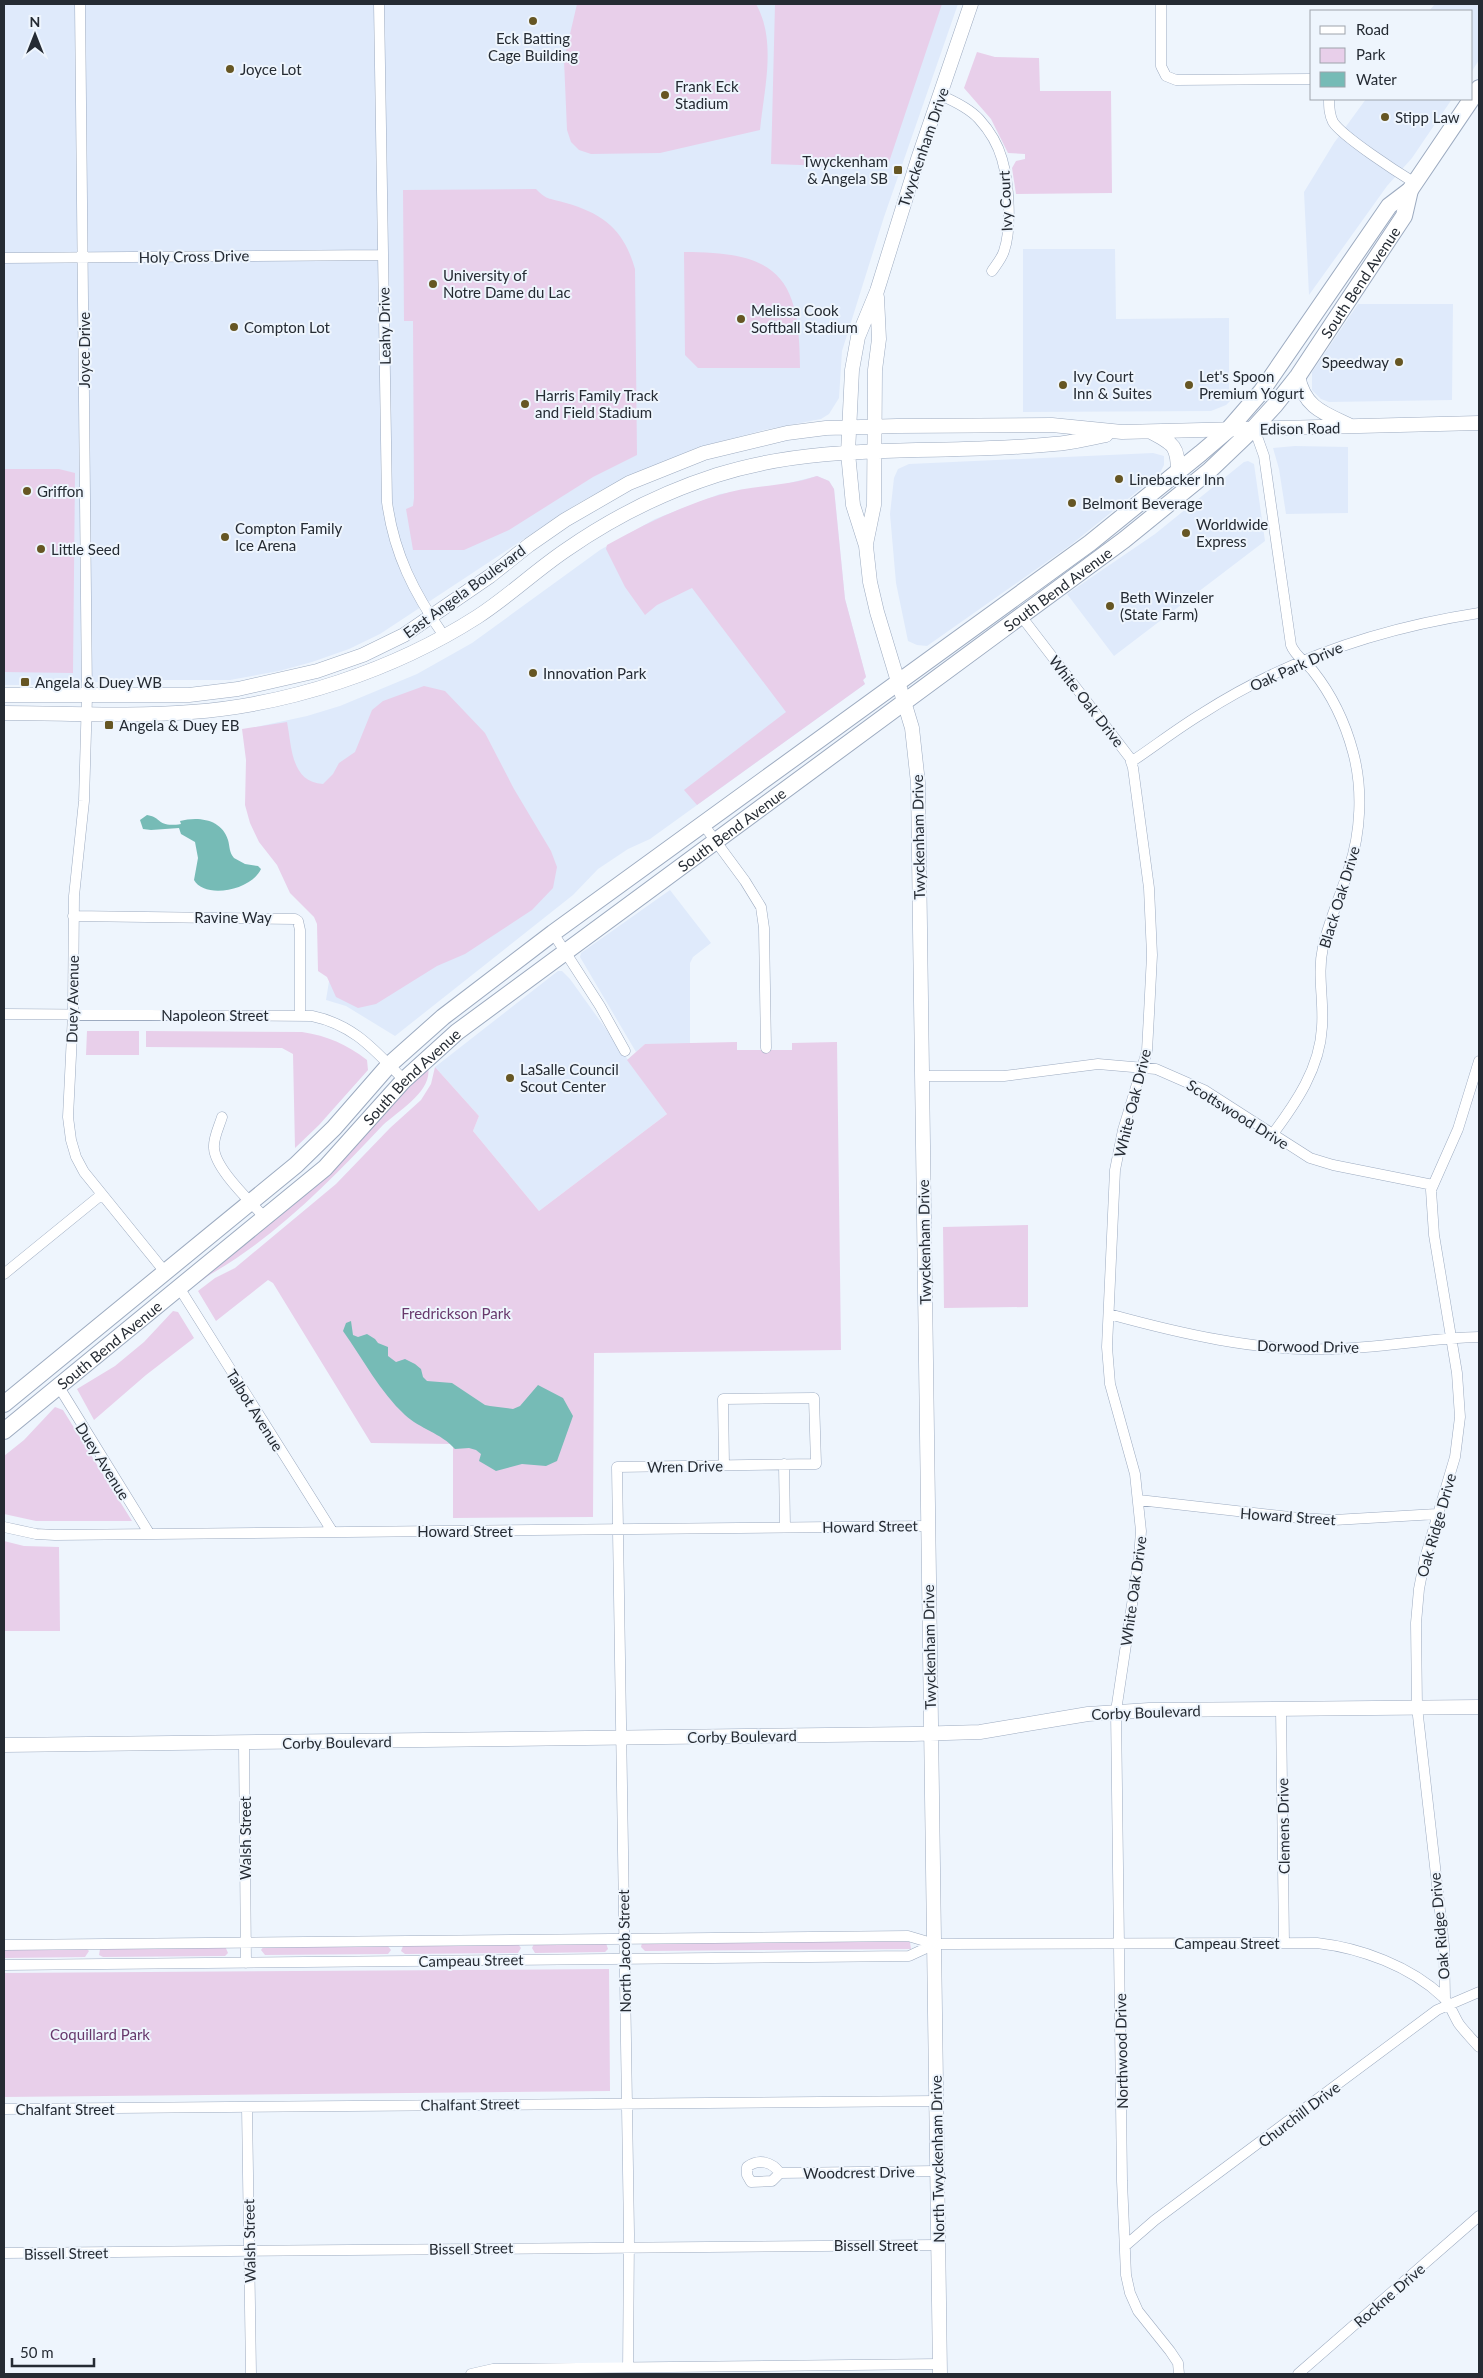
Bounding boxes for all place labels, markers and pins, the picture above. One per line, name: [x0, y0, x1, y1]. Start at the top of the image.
marker: Eck Batting Cage Building: [527, 15, 539, 27]
place label: Eck Batting Cage Building: [488, 29, 578, 64]
place label: Joyce Lot: [240, 60, 302, 78]
marker: Joyce Lot: [224, 63, 236, 75]
place label: Frank Eck Stadium: [675, 77, 739, 112]
marker: Frank Eck Stadium: [659, 89, 671, 101]
place label: Stipp Law: [1395, 108, 1460, 126]
marker: Stipp Law: [1379, 111, 1391, 123]
place label: Twyckenham & Angela SB: [802, 152, 888, 187]
marker: Twyckenham & Angela SB: [892, 164, 904, 176]
place label: University of Notre Dame du Lac: [443, 266, 571, 301]
marker: University of Notre Dame du Lac: [427, 278, 439, 290]
place label: Melissa Cook Softball Stadium: [751, 301, 858, 336]
marker: Melissa Cook Softball Stadium: [735, 313, 747, 325]
place label: Compton Lot: [244, 318, 331, 336]
marker: Compton Lot: [228, 321, 240, 333]
place label: Speedway: [1322, 353, 1389, 371]
marker: Speedway: [1393, 356, 1405, 368]
place label: Ivy Court Inn & Suites: [1073, 367, 1152, 402]
place label: Let's Spoon Premium Yogurt: [1199, 367, 1305, 402]
marker: Ivy Court Inn & Suites: [1057, 379, 1069, 391]
marker: Let's Spoon Premium Yogurt: [1183, 379, 1195, 391]
place label: Harris Family Track and Field Stadium: [535, 386, 659, 421]
marker: Harris Family Track and Field Stadium: [519, 398, 531, 410]
place label: Linebacker Inn: [1129, 470, 1225, 488]
marker: Linebacker Inn: [1113, 473, 1125, 485]
place label: Griffon: [37, 482, 84, 500]
marker: Griffon: [21, 485, 33, 497]
place label: Belmont Beverage: [1082, 494, 1203, 512]
marker: Belmont Beverage: [1066, 497, 1078, 509]
place label: Worldwide Express: [1196, 515, 1268, 550]
place label: Compton Family Ice Arena: [235, 519, 342, 554]
marker: Worldwide Express: [1180, 527, 1192, 539]
marker: Compton Family Ice Arena: [219, 531, 231, 543]
place label: Little Seed: [51, 540, 120, 558]
marker: Little Seed: [35, 543, 47, 555]
place label: Beth Winzeler (State Farm): [1120, 588, 1214, 623]
marker: Beth Winzeler (State Farm): [1104, 600, 1116, 612]
place label: Innovation Park: [543, 664, 647, 682]
marker: Innovation Park: [527, 667, 539, 679]
place label: Angela & Duey WB: [35, 673, 162, 691]
marker: Angela & Duey WB: [19, 676, 31, 688]
place label: Angela & Duey EB: [119, 716, 239, 734]
marker: Angela & Duey EB: [103, 719, 115, 731]
place label: LaSalle Council Scout Center: [520, 1060, 619, 1095]
marker: LaSalle Council Scout Center: [504, 1072, 516, 1084]

